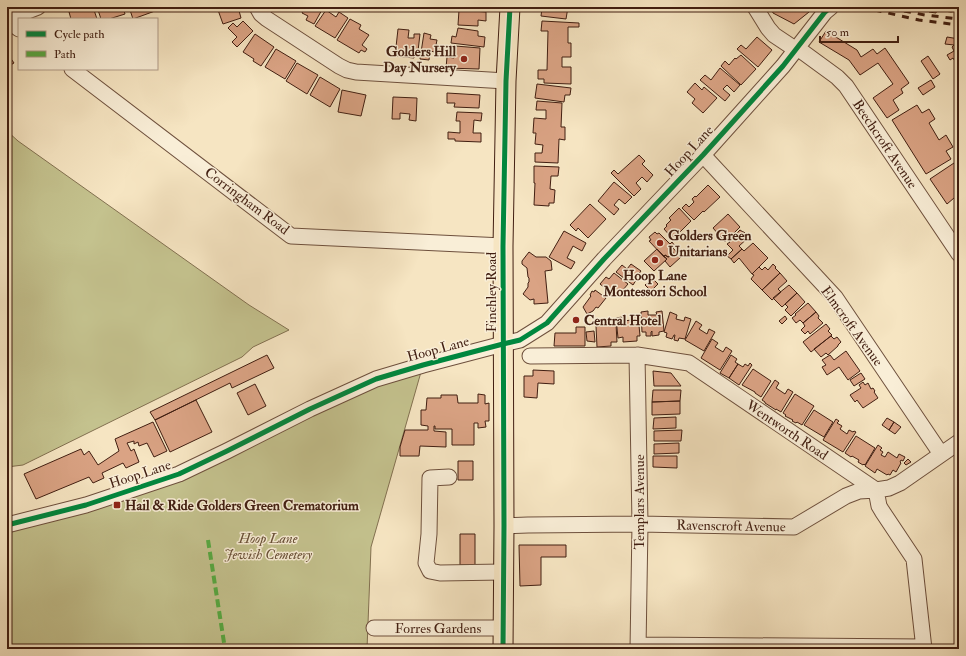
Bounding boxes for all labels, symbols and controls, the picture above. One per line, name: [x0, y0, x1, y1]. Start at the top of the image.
legend: [18, 18, 158, 70]
scale bar: [820, 18, 898, 44]
text: 50 m: [826, 25, 850, 40]
text: Cycle path: [54, 27, 105, 42]
place label: Golders Hill Day Nursery: [383, 43, 457, 77]
text: Path: [54, 47, 77, 62]
marker: Golders Hill Day Nursery: [459, 54, 469, 64]
street label: Beechcroft Avenue: [849, 96, 921, 192]
street label: Hoop Lane: [661, 122, 718, 181]
street label: Corringham Road: [201, 164, 293, 238]
place label: Golders Green Unitarians: [668, 227, 752, 260]
marker: Golders Green Unitarians: [655, 238, 665, 248]
street label: Finchley Road: [483, 252, 501, 332]
marker: Hoop Lane Montessori School: [650, 255, 660, 265]
place label: Hoop Lane Montessori School: [602, 267, 707, 300]
street label: Elmcroft Avenue: [817, 283, 887, 369]
place label: Central Hotel: [584, 312, 662, 329]
marker: Central Hotel: [571, 315, 581, 325]
street label: Hoop Lane: [405, 333, 471, 366]
street label: Wentworth Road: [742, 396, 831, 464]
street label: Templars Avenue: [631, 454, 649, 550]
street label: Hoop Lane: [107, 456, 173, 493]
place label: Hail & Ride Golders Green Crematorium: [125, 497, 359, 514]
marker: Hail & Ride Golders Green Crematorium: [112, 500, 122, 510]
street label: Ravenscroft Avenue: [676, 517, 786, 535]
park label: Hoop Lane Jewish Cemetery: [224, 530, 312, 563]
street label: Forres Gardens: [395, 620, 481, 637]

